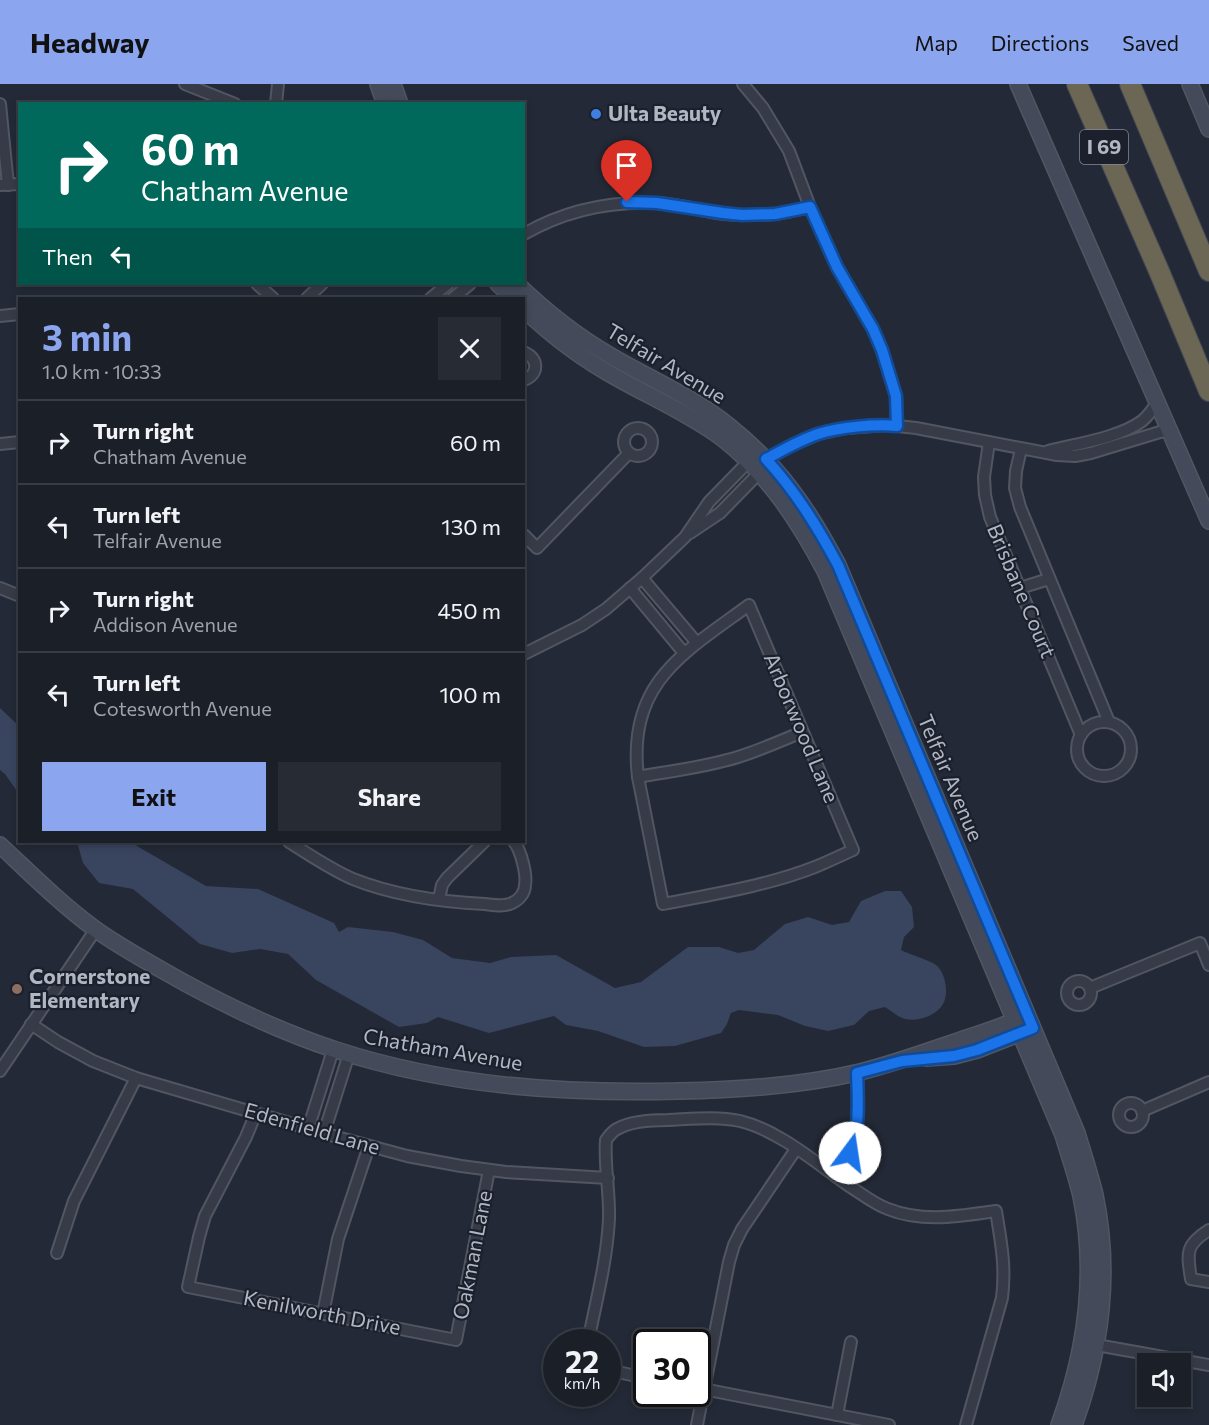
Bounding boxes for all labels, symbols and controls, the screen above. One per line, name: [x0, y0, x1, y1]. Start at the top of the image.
text: Headway: [30, 25, 150, 59]
text: Map: [915, 30, 958, 55]
text: Directions: [991, 30, 1089, 55]
text: Saved: [1122, 30, 1179, 55]
place label: Ulta Beauty: [608, 100, 722, 125]
marker: Ulta Beauty: [589, 107, 603, 121]
text: 60 m: [141, 122, 240, 174]
icon: right: [42, 126, 120, 204]
road number: I 69: [1080, 130, 1128, 164]
pin: [601, 140, 652, 202]
icon: arrive: [610, 149, 643, 182]
text: Chatham Avenue: [141, 174, 348, 207]
icon: left: [105, 240, 138, 273]
text: Then: [42, 243, 93, 270]
text: 3 min: [42, 314, 132, 358]
button: close: [438, 317, 501, 380]
street label: Telfair Avenue: [602, 317, 731, 408]
text: 1.0 km · 10:33: [42, 359, 162, 383]
text: Turn right: [93, 417, 194, 444]
icon: right: [42, 426, 75, 459]
text: 60 m: [450, 429, 501, 456]
text: Chatham Avenue: [93, 444, 247, 468]
text: Turn left: [93, 501, 180, 528]
icon: left: [42, 510, 75, 543]
text: 130 m: [441, 513, 501, 540]
street label: Brisbane Court: [983, 520, 1062, 661]
text: Telfair Avenue: [93, 528, 222, 552]
text: Turn right: [93, 585, 194, 612]
icon: right: [42, 594, 75, 627]
text: 450 m: [437, 597, 501, 624]
text: Addison Avenue: [93, 612, 238, 636]
street label: Arborwood Lane: [760, 649, 845, 806]
text: Turn left: [93, 669, 180, 696]
icon: left: [42, 678, 75, 711]
text: 100 m: [439, 681, 501, 708]
text: Cotesworth Avenue: [93, 696, 272, 720]
street label: Telfair Avenue: [913, 710, 989, 844]
button: Exit: [42, 762, 266, 831]
button: Share: [278, 762, 501, 831]
place label: Cornerstone Elementary: [29, 963, 150, 1012]
marker: Cornerstone Elementary: [10, 982, 24, 996]
street label: Chatham Avenue: [362, 1022, 525, 1075]
street label: Edenfield Lane: [242, 1096, 383, 1159]
position arrow: [818, 1121, 882, 1185]
street label: Oakman Lane: [447, 1188, 496, 1321]
street label: Kenilworth Drive: [241, 1284, 403, 1339]
speed limit sign: 30: [633, 1329, 711, 1407]
text: 22: [565, 1342, 599, 1379]
map controls: [1137, 1353, 1191, 1407]
button: sound: [1137, 1353, 1191, 1407]
text: km/h: [564, 1374, 600, 1392]

